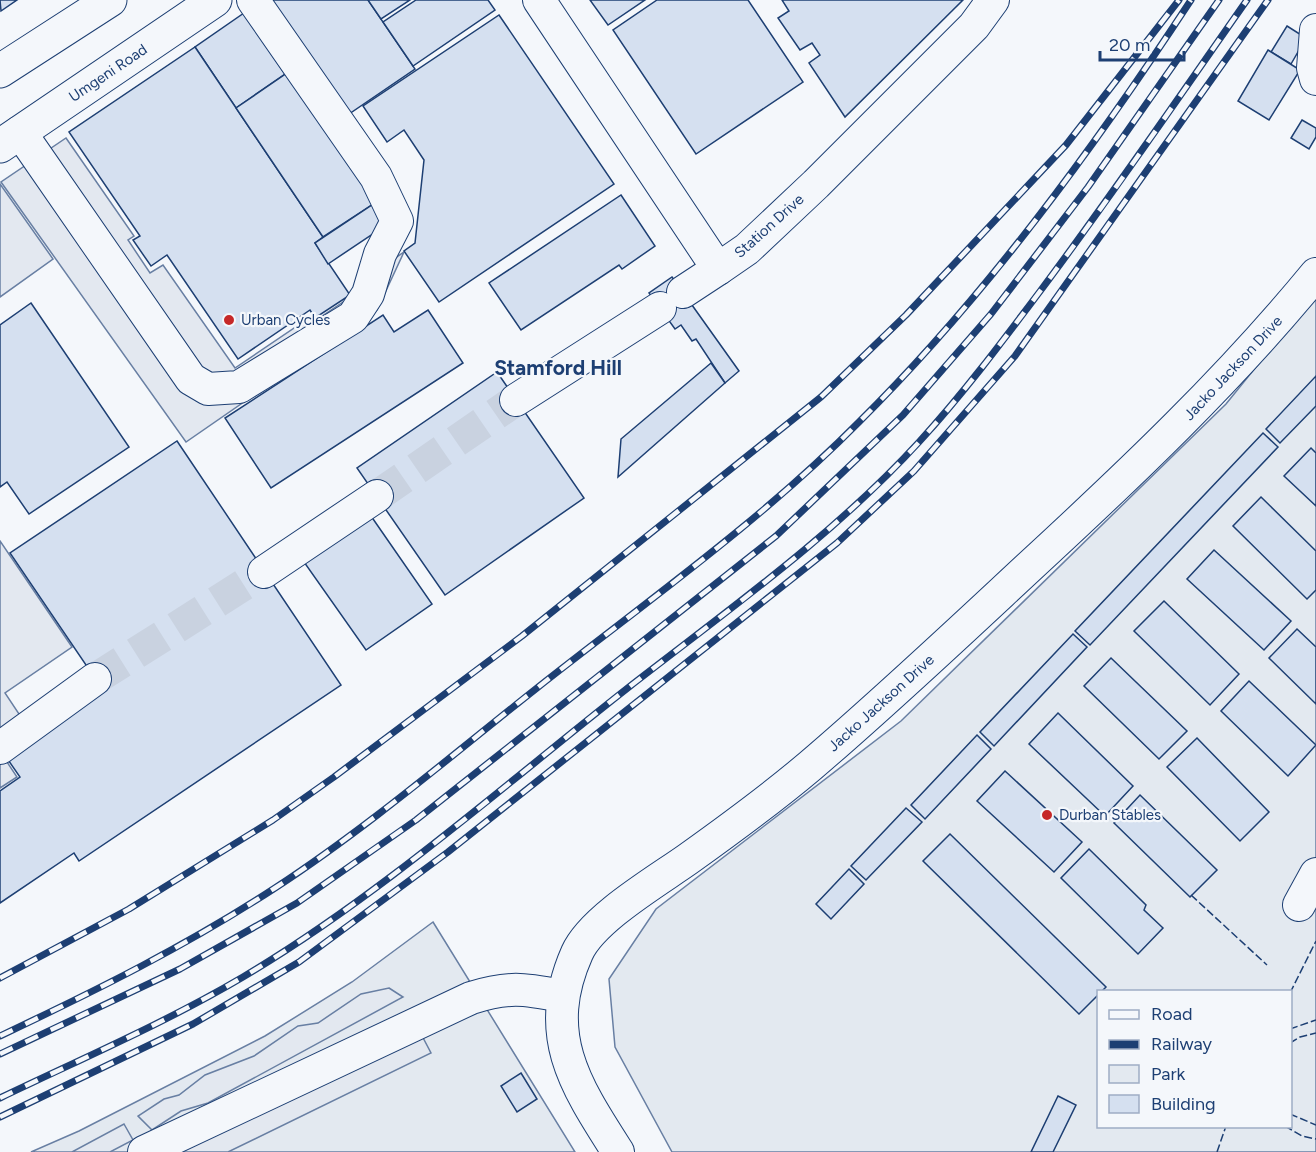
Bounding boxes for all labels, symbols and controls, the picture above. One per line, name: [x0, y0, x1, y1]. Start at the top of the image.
scale bar: [1100, 24, 1184, 62]
text: 20 m: [1109, 34, 1150, 56]
street label: Umgeni Road: [65, 40, 151, 106]
street label: Station Drive: [731, 190, 807, 262]
place label: Urban Cycles: [241, 311, 330, 329]
street label: Jacko Jackson Drive: [1180, 312, 1286, 424]
marker: Urban Cycles: [222, 313, 236, 327]
district label: Stamford Hill: [494, 355, 622, 380]
street label: Jacko Jackson Drive: [824, 651, 938, 755]
place label: Durban Stables: [1059, 806, 1161, 824]
marker: Durban Stables: [1040, 808, 1054, 822]
legend: [1097, 990, 1292, 1128]
text: Road: [1151, 1003, 1192, 1025]
text: Railway: [1151, 1033, 1213, 1055]
text: Park: [1151, 1063, 1186, 1085]
text: Building: [1151, 1093, 1216, 1115]

